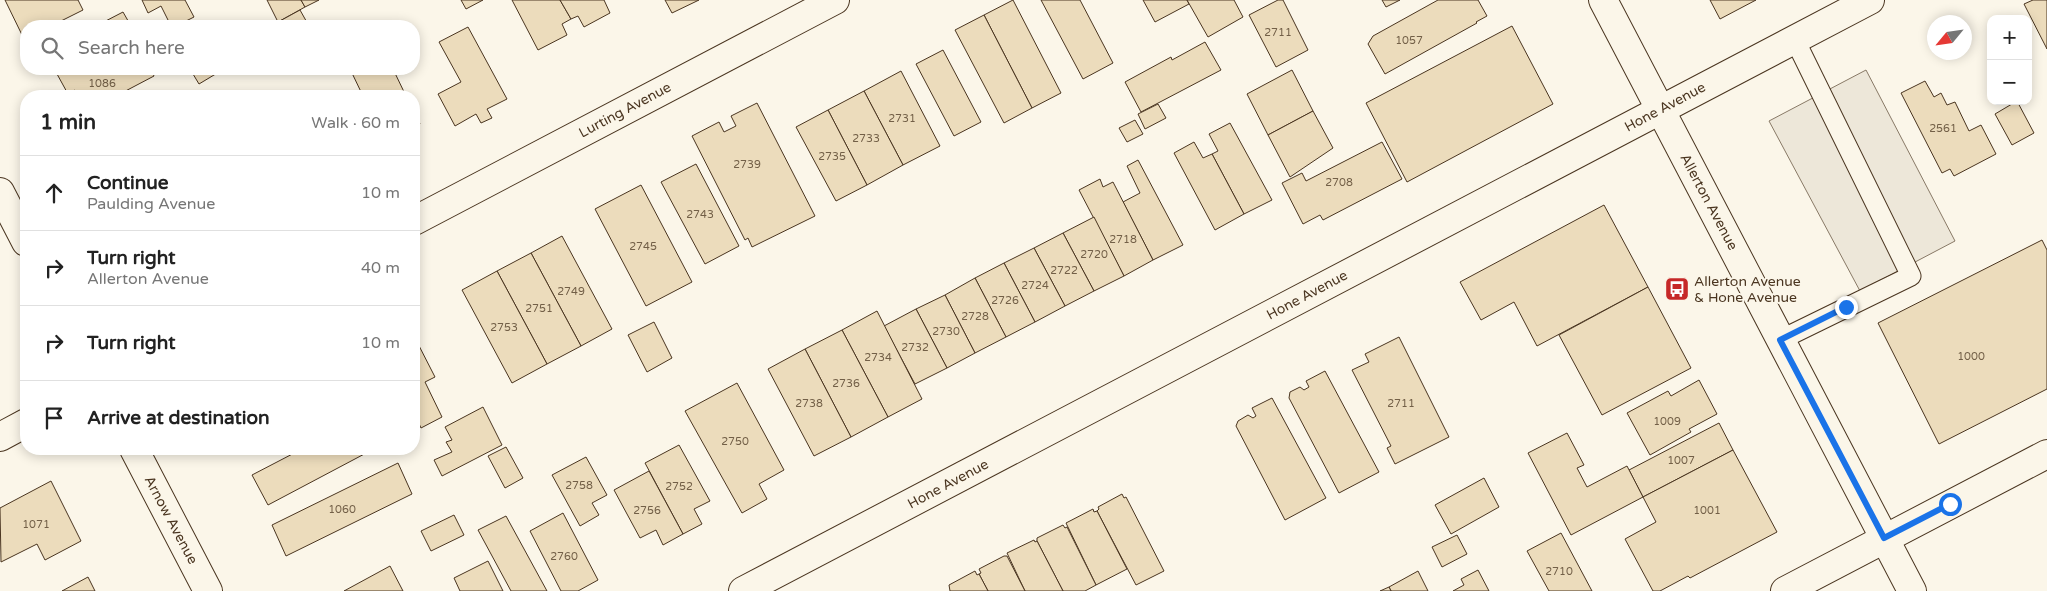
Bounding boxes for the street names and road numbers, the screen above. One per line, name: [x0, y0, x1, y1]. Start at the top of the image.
street label: Lurting Avenue: [576, 79, 674, 141]
street label: Hone Avenue: [1622, 79, 1708, 135]
street label: Allerton Avenue: [1676, 151, 1742, 253]
street label: Hone Avenue: [1264, 267, 1350, 323]
street label: Hone Avenue: [905, 456, 991, 512]
street label: Arnow Avenue: [141, 473, 201, 567]

